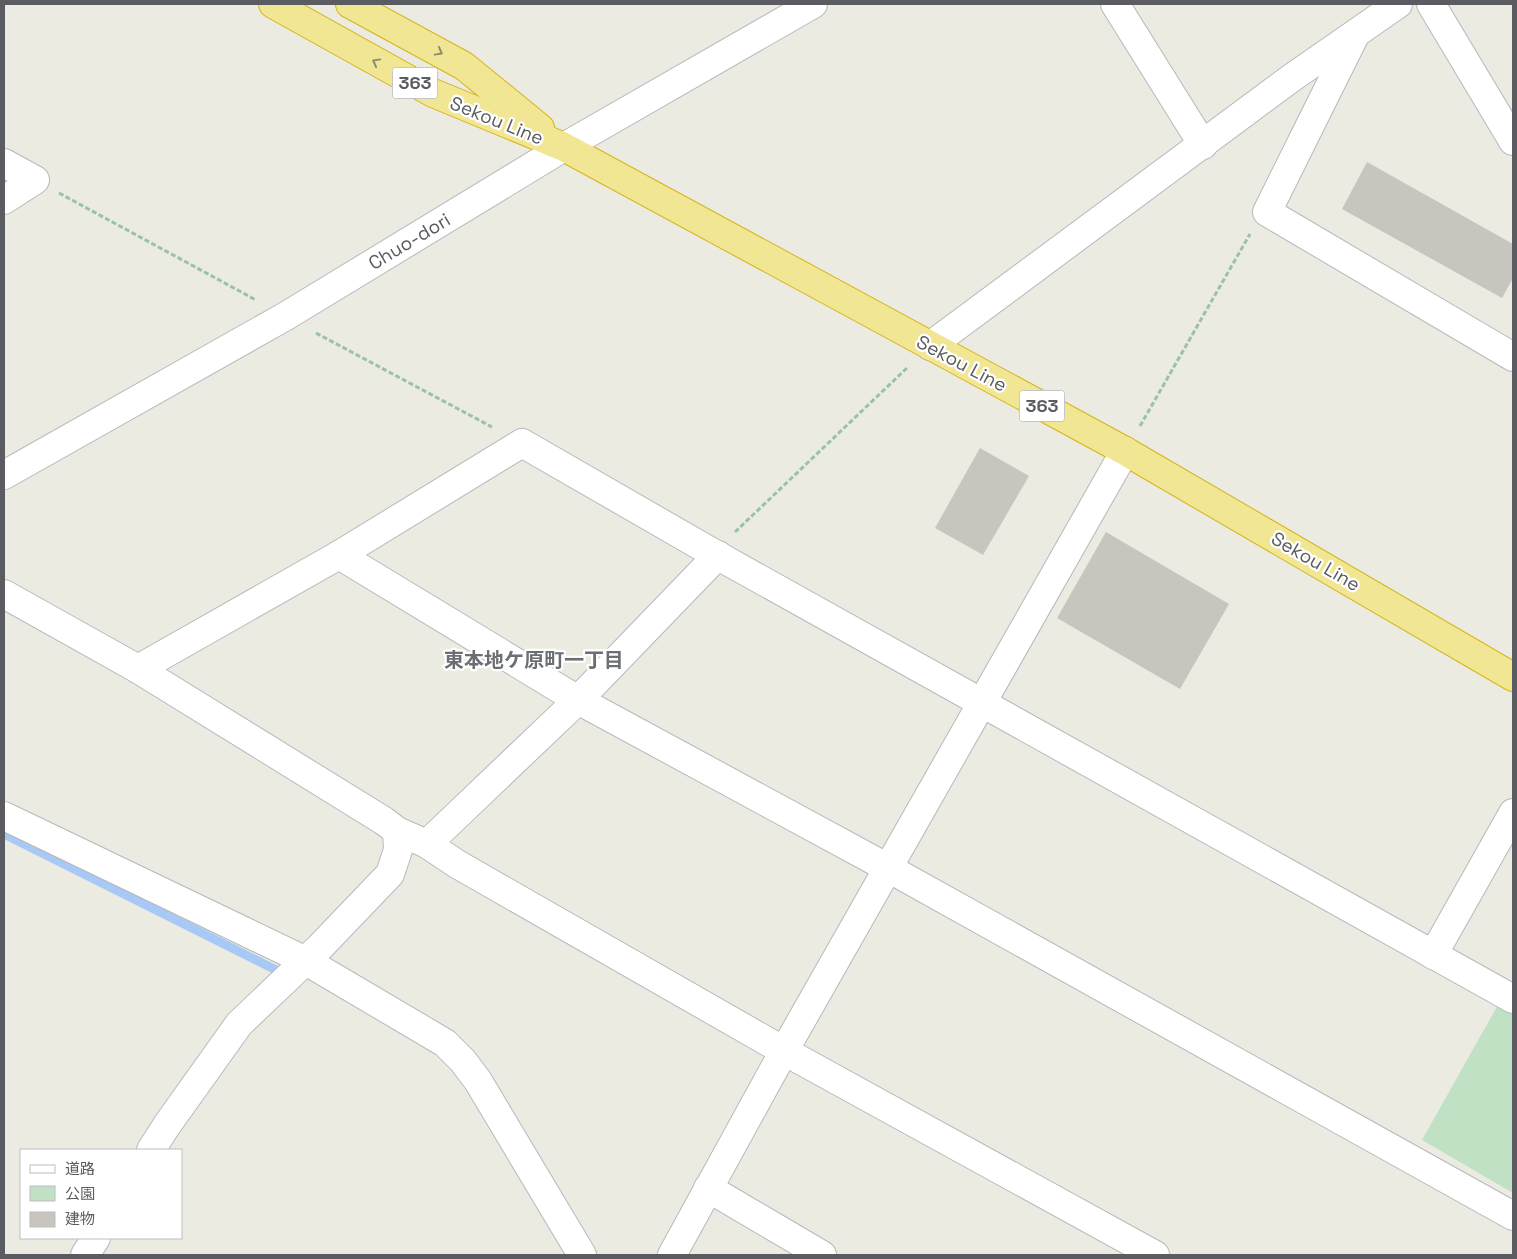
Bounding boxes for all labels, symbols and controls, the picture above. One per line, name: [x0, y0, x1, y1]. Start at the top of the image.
one-way arrow: [433, 46, 442, 56]
one-way arrow: [373, 58, 382, 68]
road number: 363: [392, 68, 438, 99]
street label: Sekou Line: [446, 90, 547, 151]
street label: Chuo-dori: [364, 207, 455, 276]
street label: Sekou Line: [912, 329, 1011, 398]
road number: 363: [1020, 391, 1064, 422]
street label: Sekou Line: [1267, 526, 1365, 597]
district label: 東本地ケ原町一丁目: [444, 647, 624, 673]
legend: [20, 1149, 182, 1239]
text: 道路: [65, 1159, 95, 1178]
text: 公園: [65, 1184, 95, 1203]
text: 建物: [65, 1209, 95, 1228]

